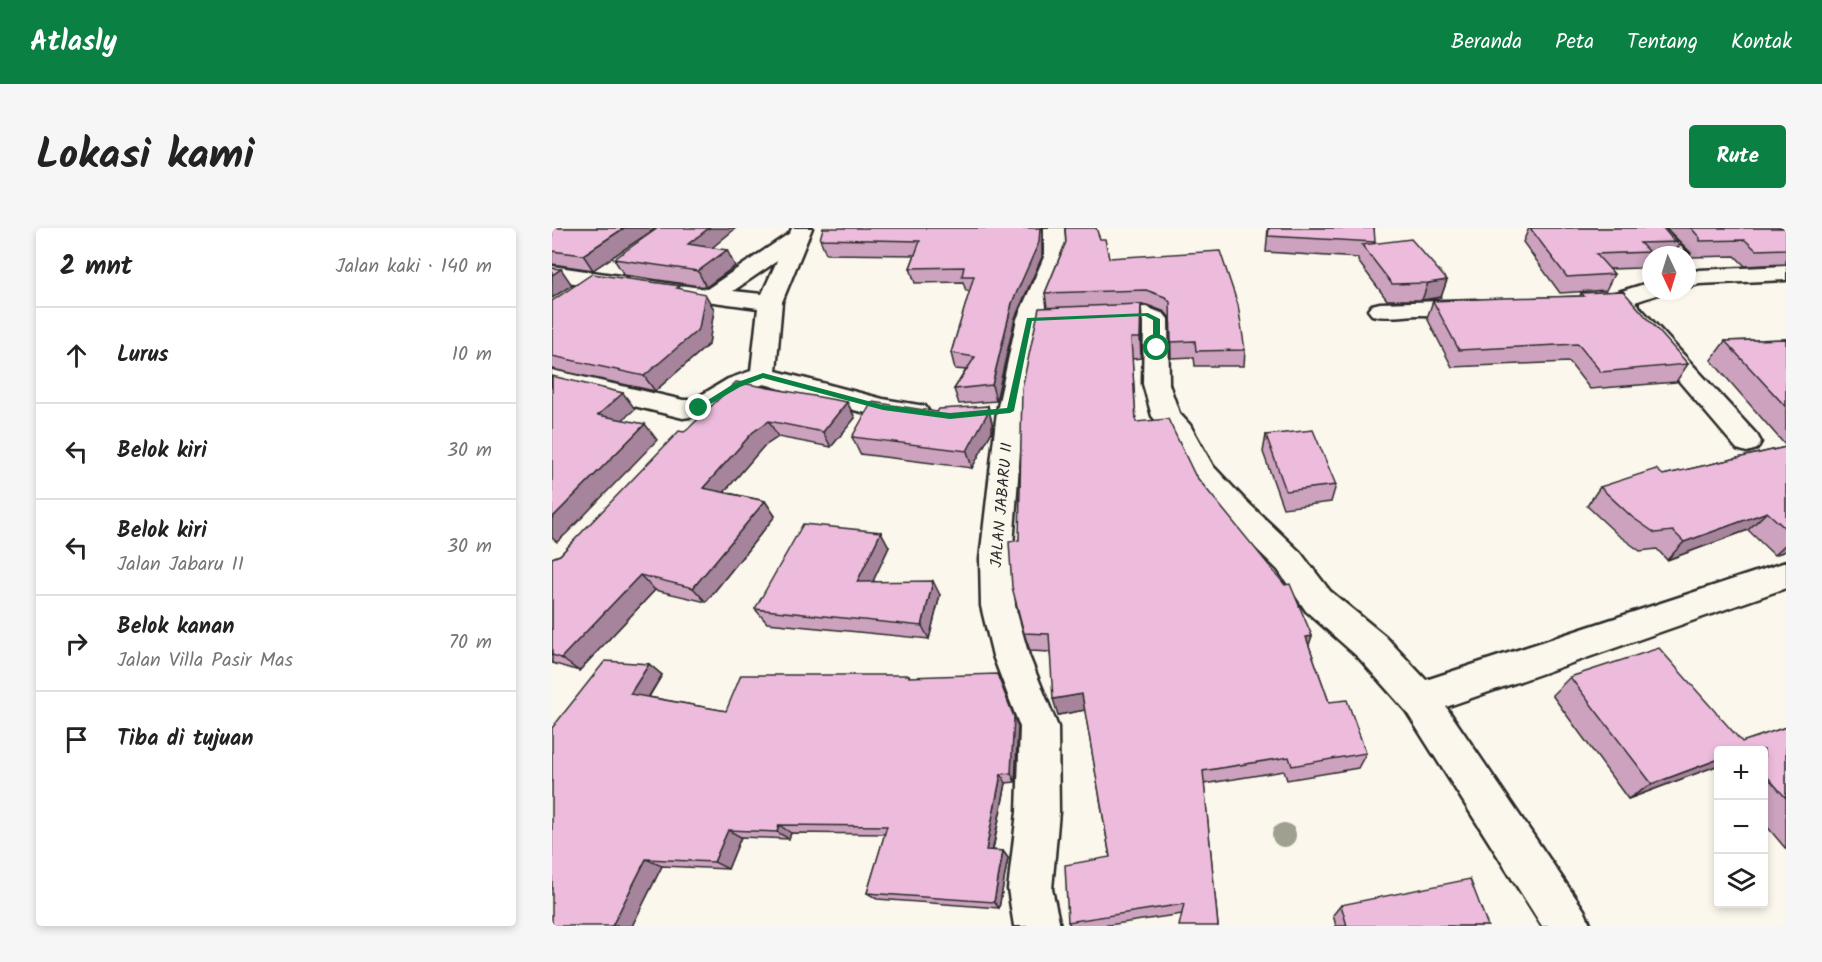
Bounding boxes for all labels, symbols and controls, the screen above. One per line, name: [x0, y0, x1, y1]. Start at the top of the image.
text: Atlasly: [30, 20, 117, 65]
text: Beranda: [1451, 26, 1522, 59]
text: Peta: [1555, 26, 1594, 59]
text: Tentang: [1627, 26, 1698, 59]
text: Kontak: [1731, 26, 1792, 59]
text: Lokasi kami: [36, 123, 254, 190]
button: Rute: [1689, 125, 1786, 188]
text: 2 mnt: [60, 246, 133, 288]
north arrow: [1642, 246, 1696, 300]
text: Jalan kaki · 140 m: [335, 251, 492, 283]
route start: [1143, 334, 1169, 360]
text: Lurus: [117, 338, 169, 373]
icon: ahead: [60, 339, 93, 372]
text: 10 m: [452, 339, 492, 371]
route end: [685, 394, 711, 420]
text: Belok kiri: [117, 434, 207, 469]
icon: left: [60, 435, 93, 468]
text: 30 m: [447, 435, 492, 467]
street label: JALAN JABARU II: [984, 441, 1020, 569]
text: Belok kiri: [117, 514, 207, 549]
icon: left: [60, 531, 93, 564]
text: 30 m: [447, 531, 492, 563]
text: Jalan Jabaru II: [117, 549, 244, 581]
text: Belok kanan: [117, 610, 234, 645]
icon: right: [60, 627, 93, 660]
text: 70 m: [449, 627, 492, 659]
text: Jalan Villa Pasir Mas: [117, 645, 293, 677]
text: Tiba di tujuan: [117, 722, 253, 757]
icon: arrive: [60, 723, 93, 756]
map controls: [1714, 746, 1768, 908]
button: +: [1714, 746, 1768, 800]
button: −: [1714, 800, 1768, 854]
button: layers: [1714, 854, 1768, 908]

